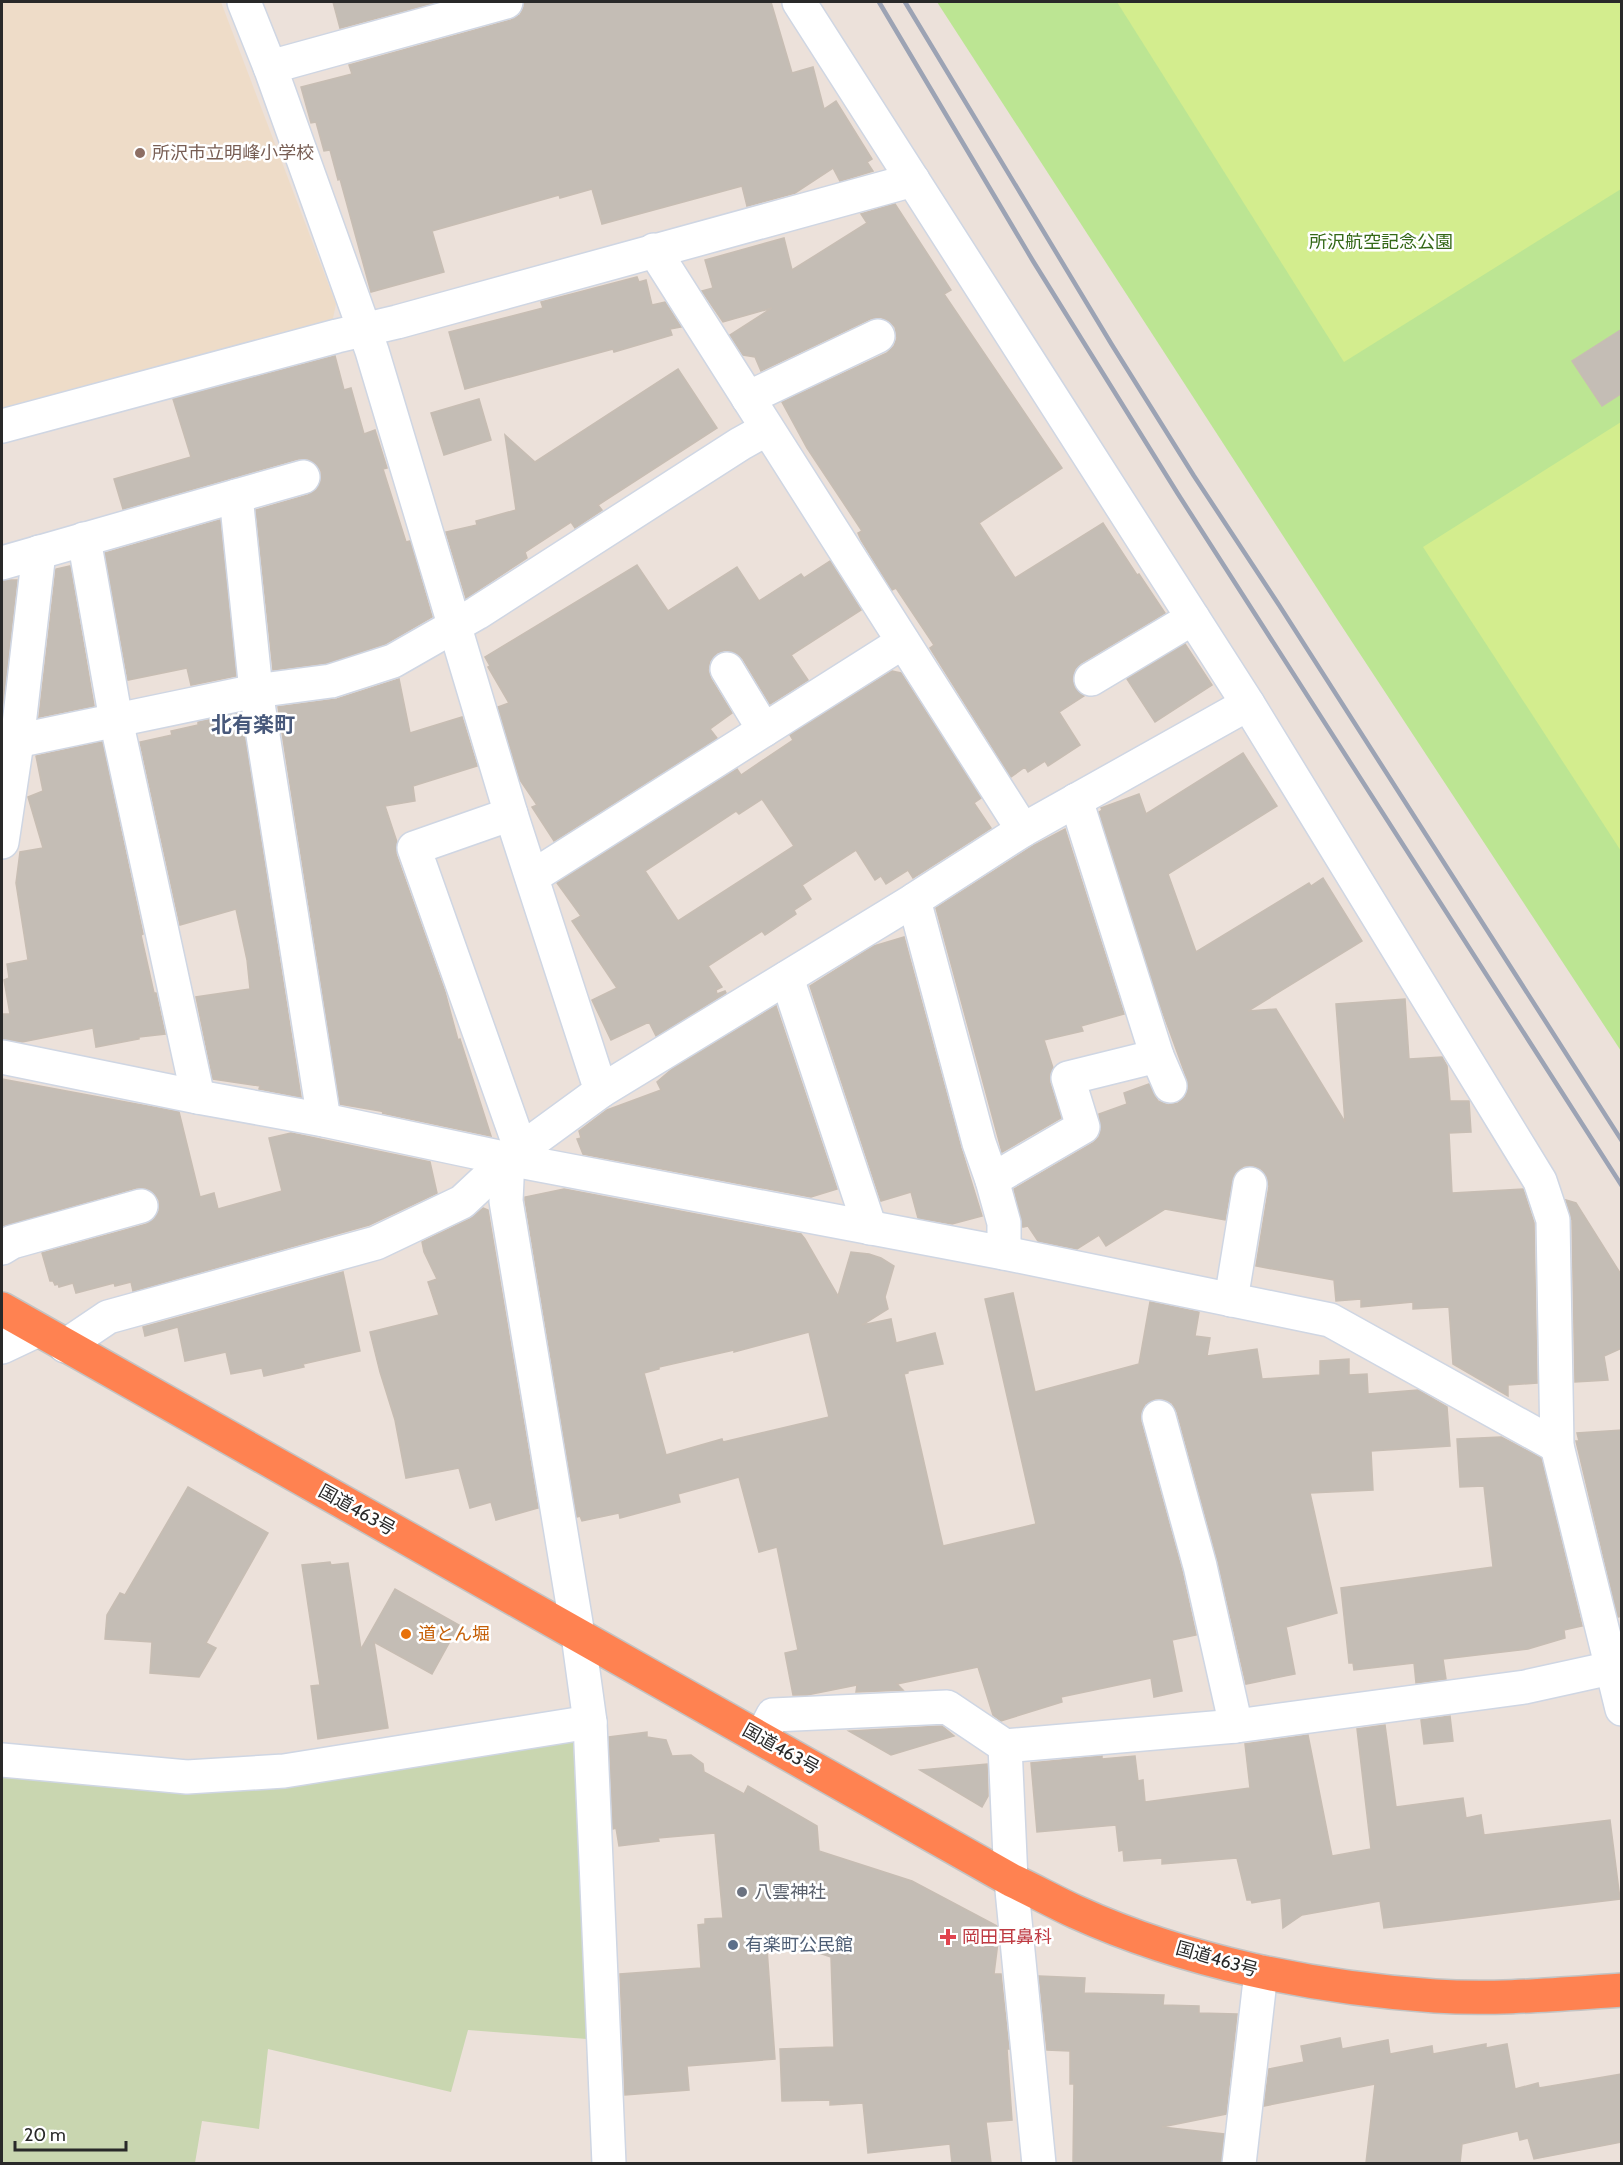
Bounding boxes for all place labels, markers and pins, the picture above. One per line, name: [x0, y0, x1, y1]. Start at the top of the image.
place label: 所沢市立明峰小学校: [152, 142, 314, 164]
marker: 所沢市立明峰小学校: [133, 146, 147, 160]
place label: 道とん堀: [418, 1623, 490, 1645]
marker: 道とん堀: [399, 1627, 413, 1641]
place label: 八雲神社: [754, 1881, 826, 1903]
marker: 八雲神社: [735, 1885, 749, 1899]
place label: 岡田耳鼻科: [962, 1926, 1052, 1948]
marker: 岡田耳鼻科: [939, 1928, 957, 1946]
place label: 有楽町公民館: [745, 1934, 853, 1956]
marker: 有楽町公民館: [726, 1938, 740, 1952]

